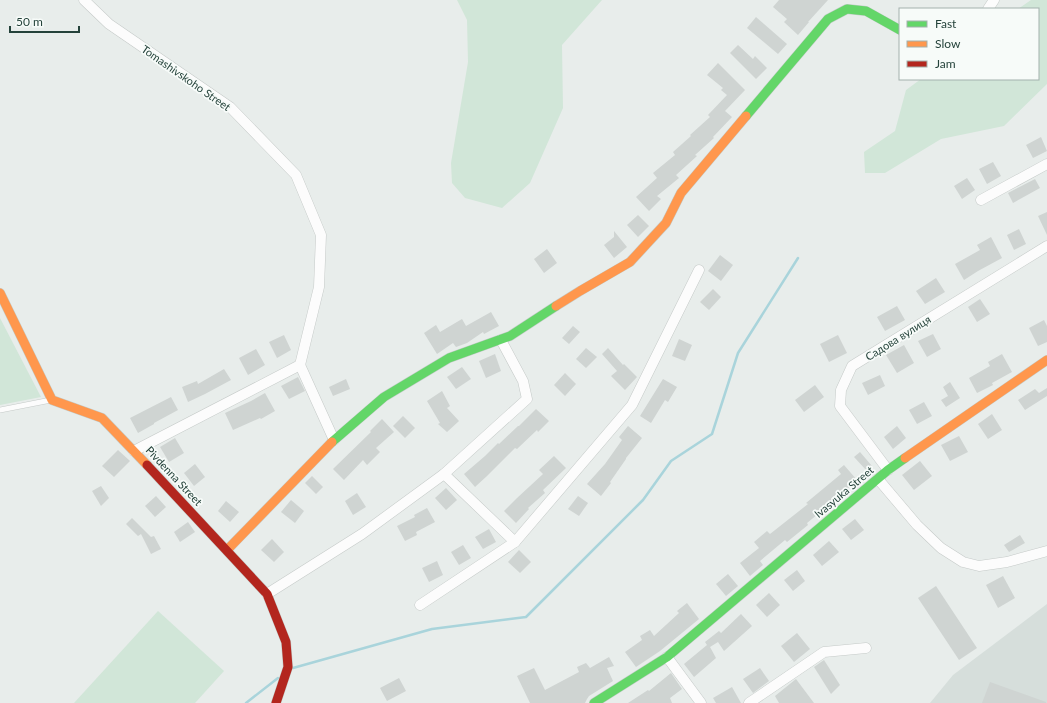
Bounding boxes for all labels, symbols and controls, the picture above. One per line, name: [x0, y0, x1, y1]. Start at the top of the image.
scale bar: [10, 8, 79, 34]
legend: [899, 8, 1039, 80]
text: 50 m: [16, 14, 43, 29]
text: Fast: [935, 16, 957, 31]
text: Slow: [935, 36, 961, 51]
street label: Tomashivskoho Street: [139, 42, 233, 113]
text: Jam: [935, 56, 956, 71]
street label: Садова вулиця: [863, 312, 933, 363]
street label: Pivdenna Street: [144, 443, 205, 508]
street label: Ivasyuka Street: [811, 463, 876, 520]

